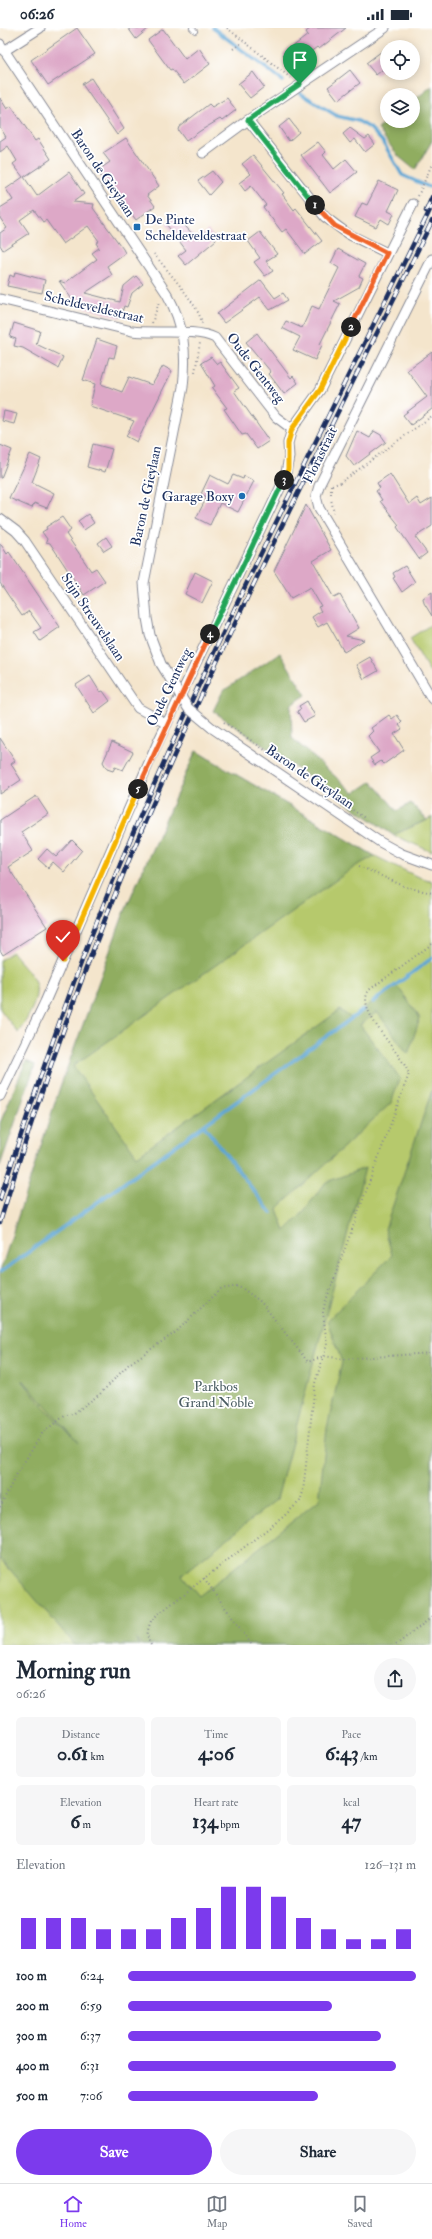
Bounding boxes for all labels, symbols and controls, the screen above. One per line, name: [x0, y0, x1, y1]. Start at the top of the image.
text: 06:26: [20, 5, 54, 24]
map controls: [380, 40, 420, 128]
button: locate: [380, 40, 420, 80]
pin: [283, 43, 317, 84]
icon: arrive: [289, 49, 311, 71]
button: layers: [380, 88, 420, 128]
street label: Baron de Gieylaan: [67, 126, 139, 221]
pin: 1: [305, 195, 325, 215]
text: 1: [313, 198, 317, 211]
place label: De Pinte Scheldeveldestraat: [145, 211, 247, 244]
marker: De Pinte Scheldeveldestraat: [132, 222, 142, 232]
street label: Scheldeveldestraat: [43, 287, 146, 327]
pin: 2: [341, 317, 361, 337]
text: 2: [348, 320, 354, 333]
street label: Oude Gentweg: [223, 329, 290, 408]
street label: Florastraat: [299, 424, 341, 486]
street label: Baron de Gieylaan: [127, 444, 166, 548]
pin: 3: [274, 470, 294, 490]
text: 3: [282, 473, 286, 486]
place label: Garage Boxy: [162, 488, 235, 506]
marker: Garage Boxy: [237, 491, 247, 501]
street label: Stijn Streuvelslaan: [57, 570, 129, 664]
pin: 4: [200, 624, 220, 644]
text: 4: [207, 627, 213, 640]
street label: Oude Gentweg: [143, 644, 196, 729]
street label: Baron de Gieylaan: [262, 741, 357, 813]
pin: 5: [128, 779, 148, 799]
text: 5: [136, 782, 140, 795]
pin: [46, 920, 80, 961]
icon: check: [52, 926, 74, 948]
park label: Parkbos Grand Noble: [179, 1378, 254, 1411]
text: Morning run: [16, 1657, 131, 1685]
button: share: [374, 1658, 416, 1700]
text: 06:26: [16, 1686, 46, 1702]
text: Distance: [61, 1728, 100, 1741]
text: Time: [204, 1728, 228, 1741]
text: Pace: [341, 1728, 361, 1741]
text: 0.61: [57, 1741, 88, 1766]
text: 4:06: [198, 1741, 234, 1766]
text: 6:43: [325, 1741, 359, 1766]
text: km: [88, 1750, 104, 1763]
text: /km: [359, 1750, 378, 1763]
text: Elevation: [60, 1796, 102, 1809]
text: Heart rate: [194, 1796, 238, 1809]
text: kcal: [343, 1796, 360, 1809]
text: 6: [70, 1809, 80, 1834]
text: 134: [192, 1809, 218, 1834]
text: 47: [342, 1809, 361, 1834]
text: m: [80, 1818, 91, 1831]
text: bpm: [218, 1818, 240, 1831]
text: Elevation: [16, 1857, 66, 1873]
text: 126–131 m: [365, 1857, 416, 1873]
text: 100 m: [16, 1968, 47, 1984]
text: 6:24: [80, 1968, 103, 1984]
text: 200 m: [16, 1998, 49, 2014]
text: 6:59: [80, 1998, 102, 2014]
text: 300 m: [16, 2028, 47, 2044]
text: 6:37: [80, 2028, 101, 2044]
text: 400 m: [16, 2058, 49, 2074]
text: 6:31: [80, 2058, 99, 2074]
text: 500 m: [16, 2088, 48, 2104]
text: 7:06: [80, 2088, 102, 2104]
button: Save: [16, 2129, 212, 2175]
button: Share: [220, 2129, 416, 2175]
tab: Home: [60, 2193, 87, 2230]
tab: Map: [206, 2193, 228, 2230]
tab: Saved: [347, 2193, 372, 2230]

